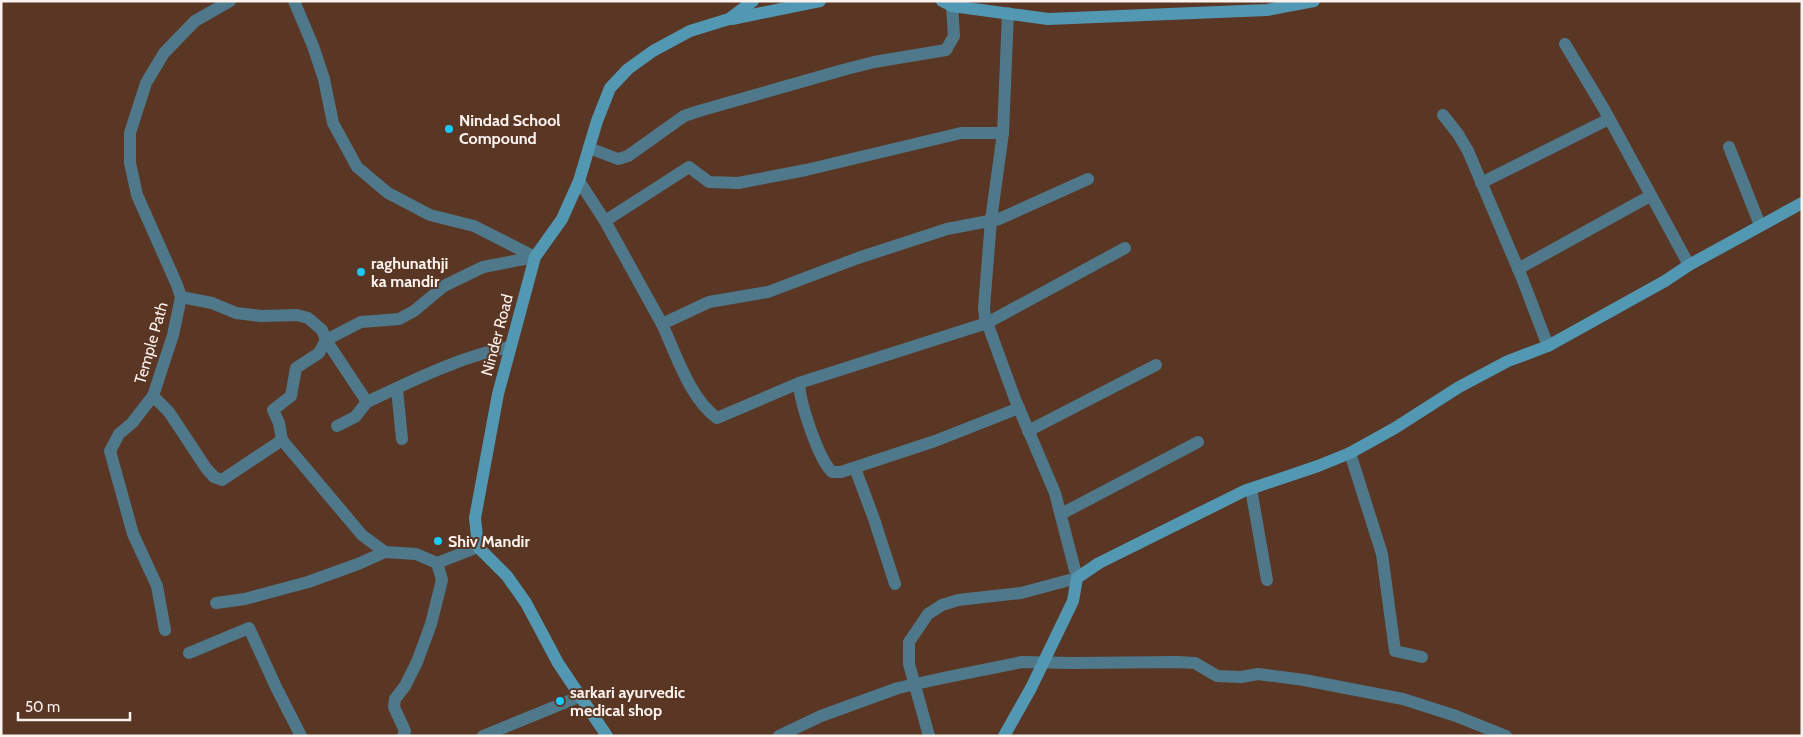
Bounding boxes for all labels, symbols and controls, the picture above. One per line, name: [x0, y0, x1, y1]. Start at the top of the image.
place label: Nindad School Compound: [459, 111, 561, 148]
marker: Nindad School Compound: [443, 123, 455, 135]
place label: raghunathji ka mandir: [371, 254, 448, 291]
marker: raghunathji ka mandir: [355, 266, 367, 278]
street label: Ninder Road: [477, 292, 517, 378]
street label: Temple Path: [130, 300, 172, 386]
place label: Shiv Mandir: [448, 532, 530, 551]
marker: Shiv Mandir: [432, 535, 444, 547]
place label: sarkari ayurvedic medical shop: [570, 683, 685, 720]
scale bar: [18, 690, 130, 722]
marker: sarkari ayurvedic medical shop: [554, 695, 566, 707]
text: 50 m: [25, 698, 60, 716]

